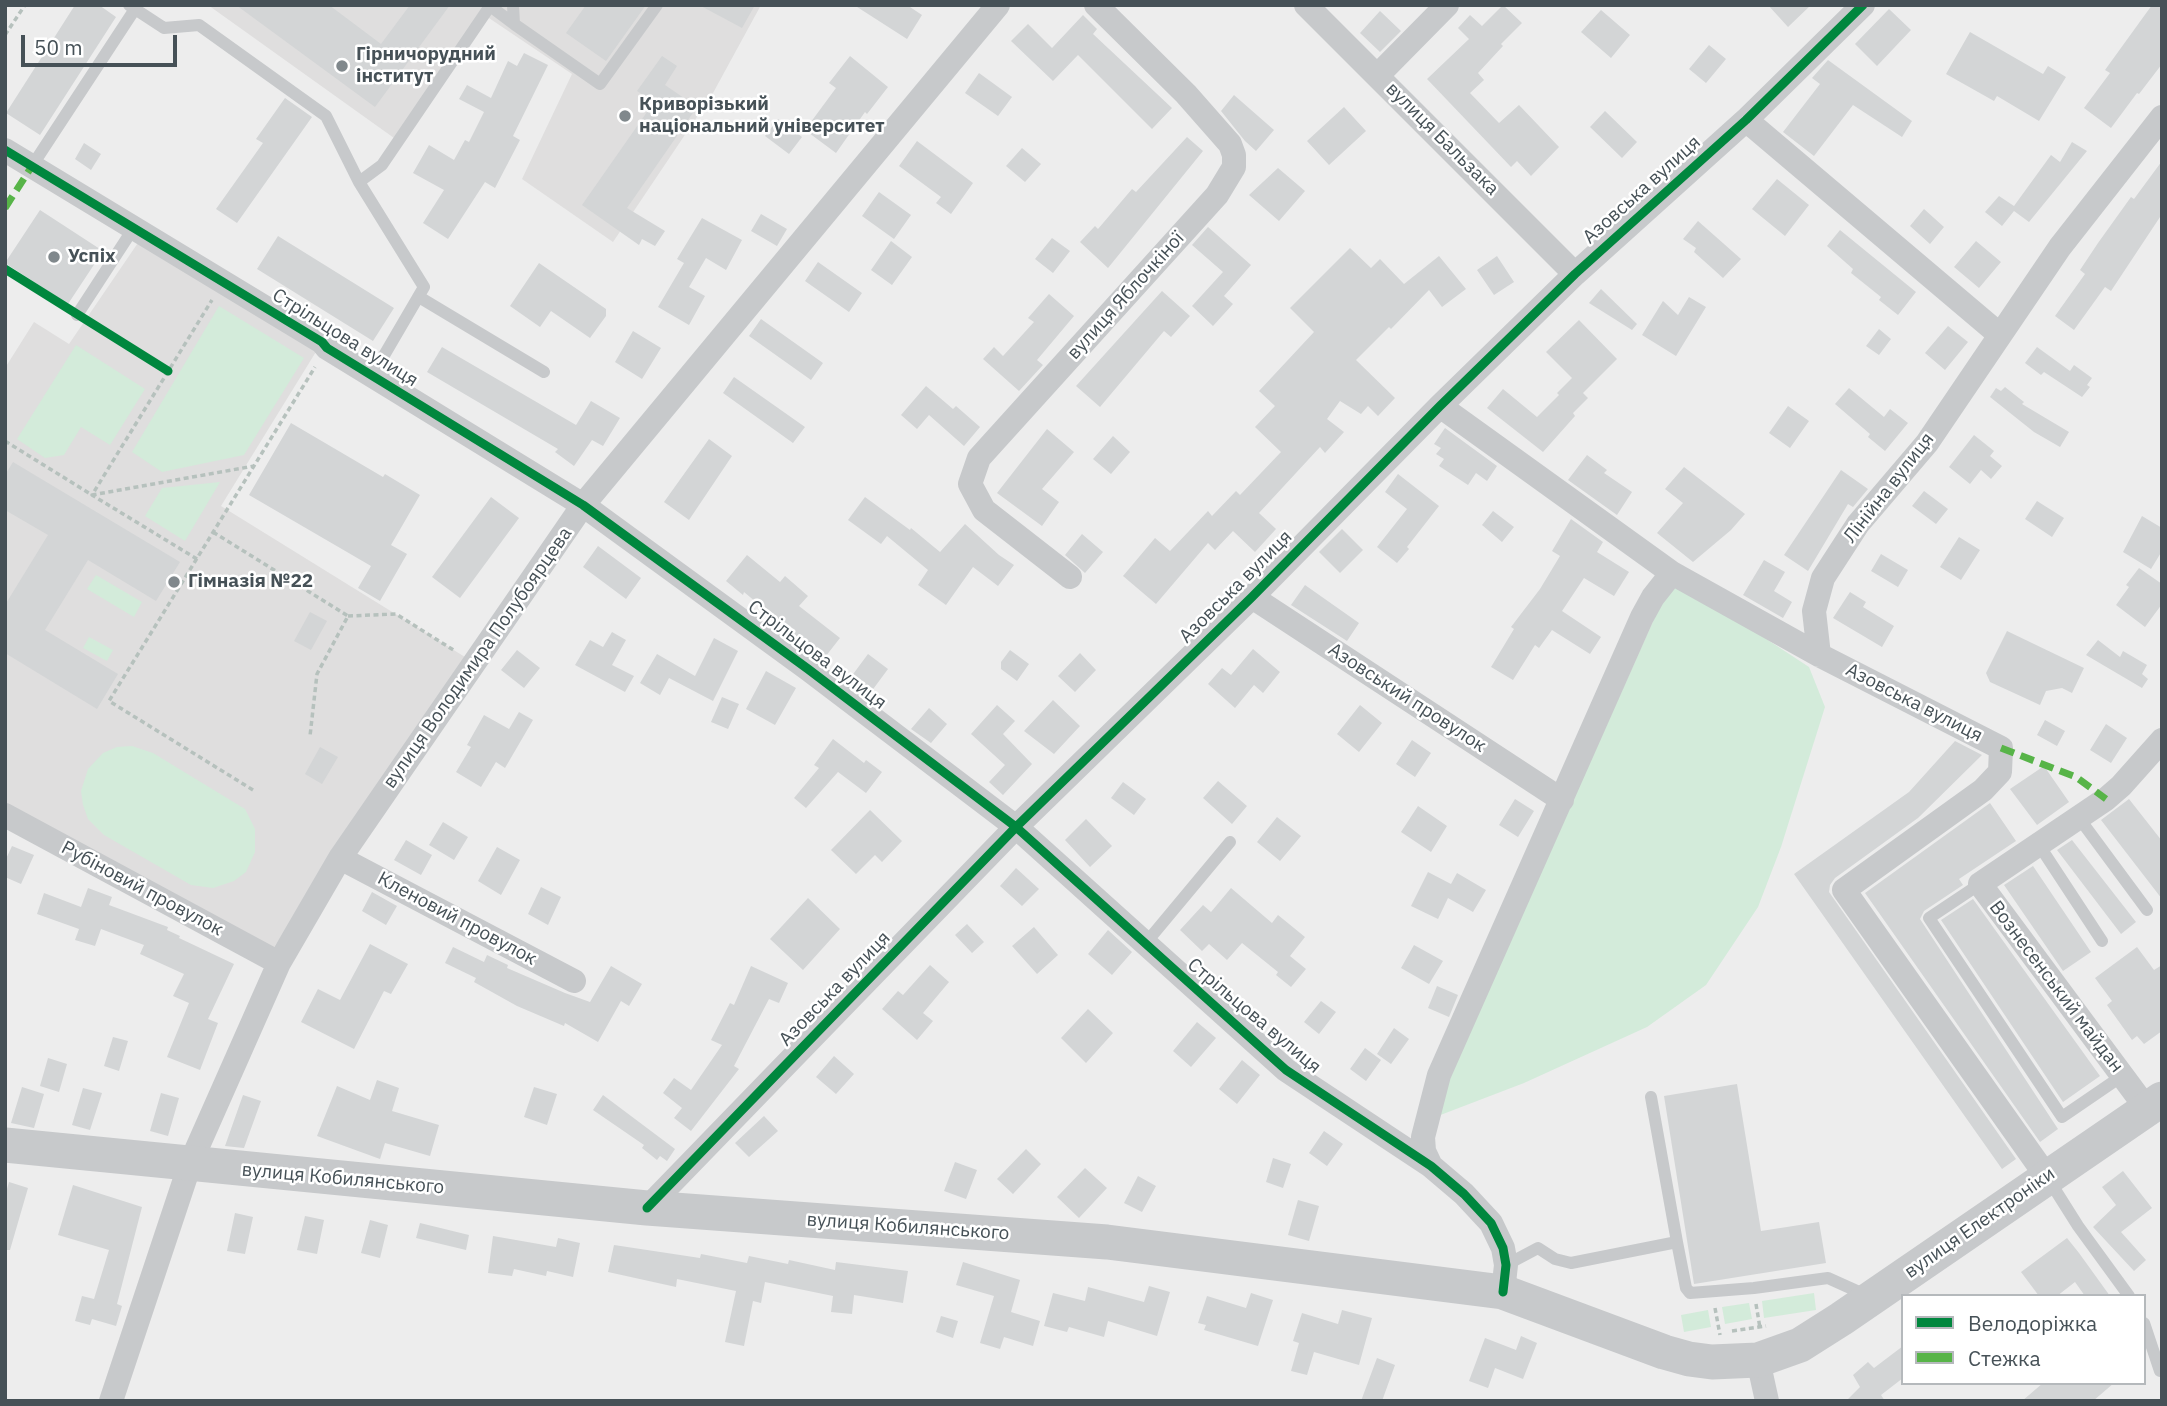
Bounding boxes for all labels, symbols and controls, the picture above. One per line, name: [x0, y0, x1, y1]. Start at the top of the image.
scale bar: [24, 21, 180, 65]
text: 50 m: [34, 33, 83, 61]
place label: Гірничорудний інститут: [356, 44, 496, 88]
marker: Гірничорудний інститут: [334, 58, 350, 74]
street label: вулиця Бальзака: [1381, 78, 1503, 200]
place label: Криворізький національний університет: [639, 94, 885, 138]
marker: Криворізький національний університет: [617, 108, 633, 124]
street label: Азовська вулиця: [1579, 131, 1705, 249]
street label: вулиця Яблочкіної: [1063, 228, 1189, 364]
place label: Успіх: [68, 246, 116, 268]
marker: Успіх: [46, 249, 62, 265]
street label: Стрільцова вулиця: [268, 284, 422, 392]
street label: Лінійна вулиця: [1839, 428, 1939, 548]
street label: вулиця Володимира Полубоярцева: [379, 523, 577, 793]
street label: Азовська вулиця: [1175, 526, 1297, 648]
place label: Гімназія №22: [188, 571, 313, 593]
marker: Гімназія №22: [166, 574, 182, 590]
street label: Стрільцова вулиця: [743, 596, 891, 714]
street label: Азовський провулок: [1324, 638, 1490, 758]
street label: Азовська вулиця: [1842, 659, 1986, 747]
street label: Рубіновий провулок: [57, 837, 227, 941]
street label: Кленовий провулок: [373, 867, 541, 971]
street label: Вознесенський майдан: [1984, 897, 2128, 1077]
street label: Азовська вулиця: [775, 927, 895, 1051]
street label: Стрільцова вулиця: [1183, 953, 1325, 1079]
street label: вулиця Кобилянського: [241, 1159, 445, 1199]
street label: вулиця Електроніки: [1900, 1162, 2060, 1284]
street label: вулиця Кобилянського: [806, 1209, 1010, 1245]
legend: [1901, 1294, 2146, 1385]
text: Велодоріжка: [1968, 1309, 2097, 1337]
text: Стежка: [1968, 1344, 2041, 1372]

